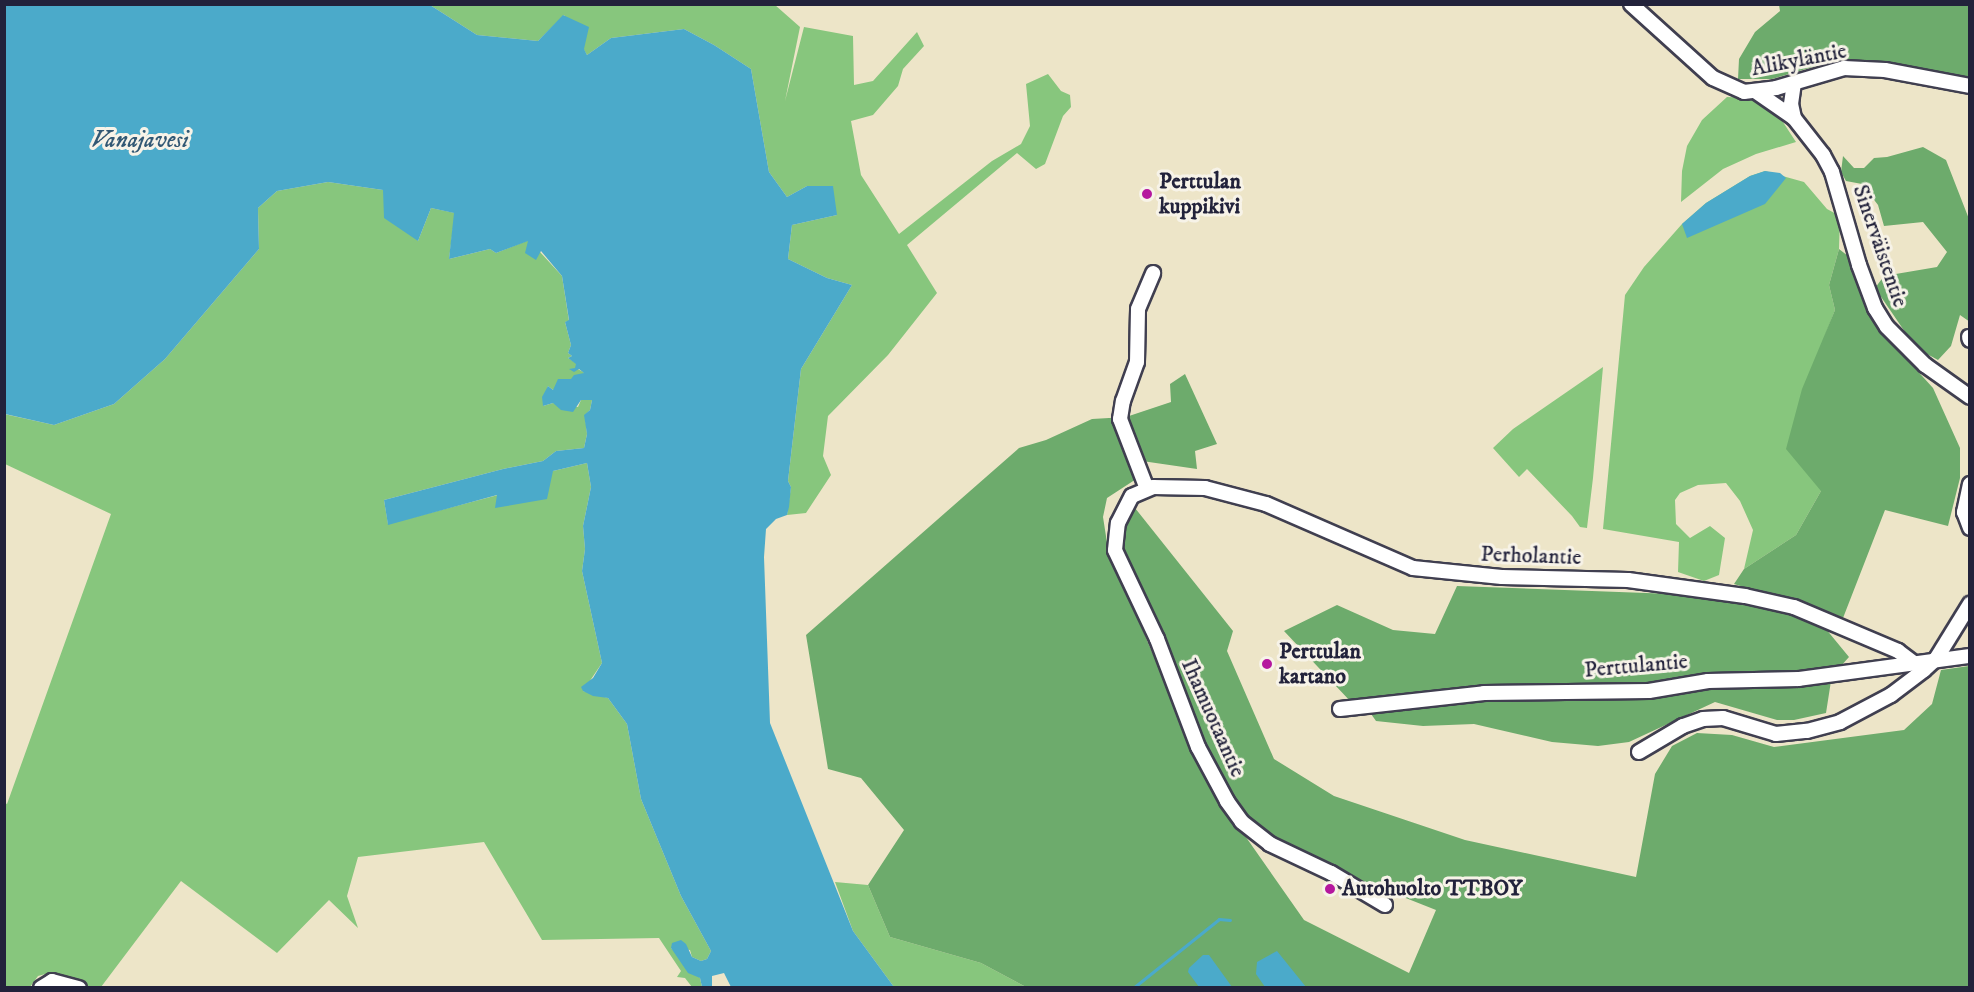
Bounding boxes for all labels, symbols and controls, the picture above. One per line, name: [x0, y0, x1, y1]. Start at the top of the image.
street label: Alikyläntie: [1749, 38, 1849, 82]
water label: Vanajavesi: [91, 127, 189, 155]
place label: Perttulan kuppikivi: [1159, 168, 1241, 220]
street label: Sinerväistentie: [1847, 181, 1913, 311]
marker: Perttulan kuppikivi: [1140, 187, 1154, 201]
street label: Perholantie: [1480, 541, 1582, 571]
place label: Perttulan kartano: [1279, 638, 1361, 690]
street label: Perttulantie: [1583, 648, 1689, 684]
street label: Ihamuotaantie: [1175, 655, 1251, 781]
marker: Perttulan kartano: [1260, 657, 1274, 671]
place label: Autohuolto TTBOY: [1342, 876, 1522, 902]
marker: Autohuolto TTBOY: [1323, 882, 1337, 896]

